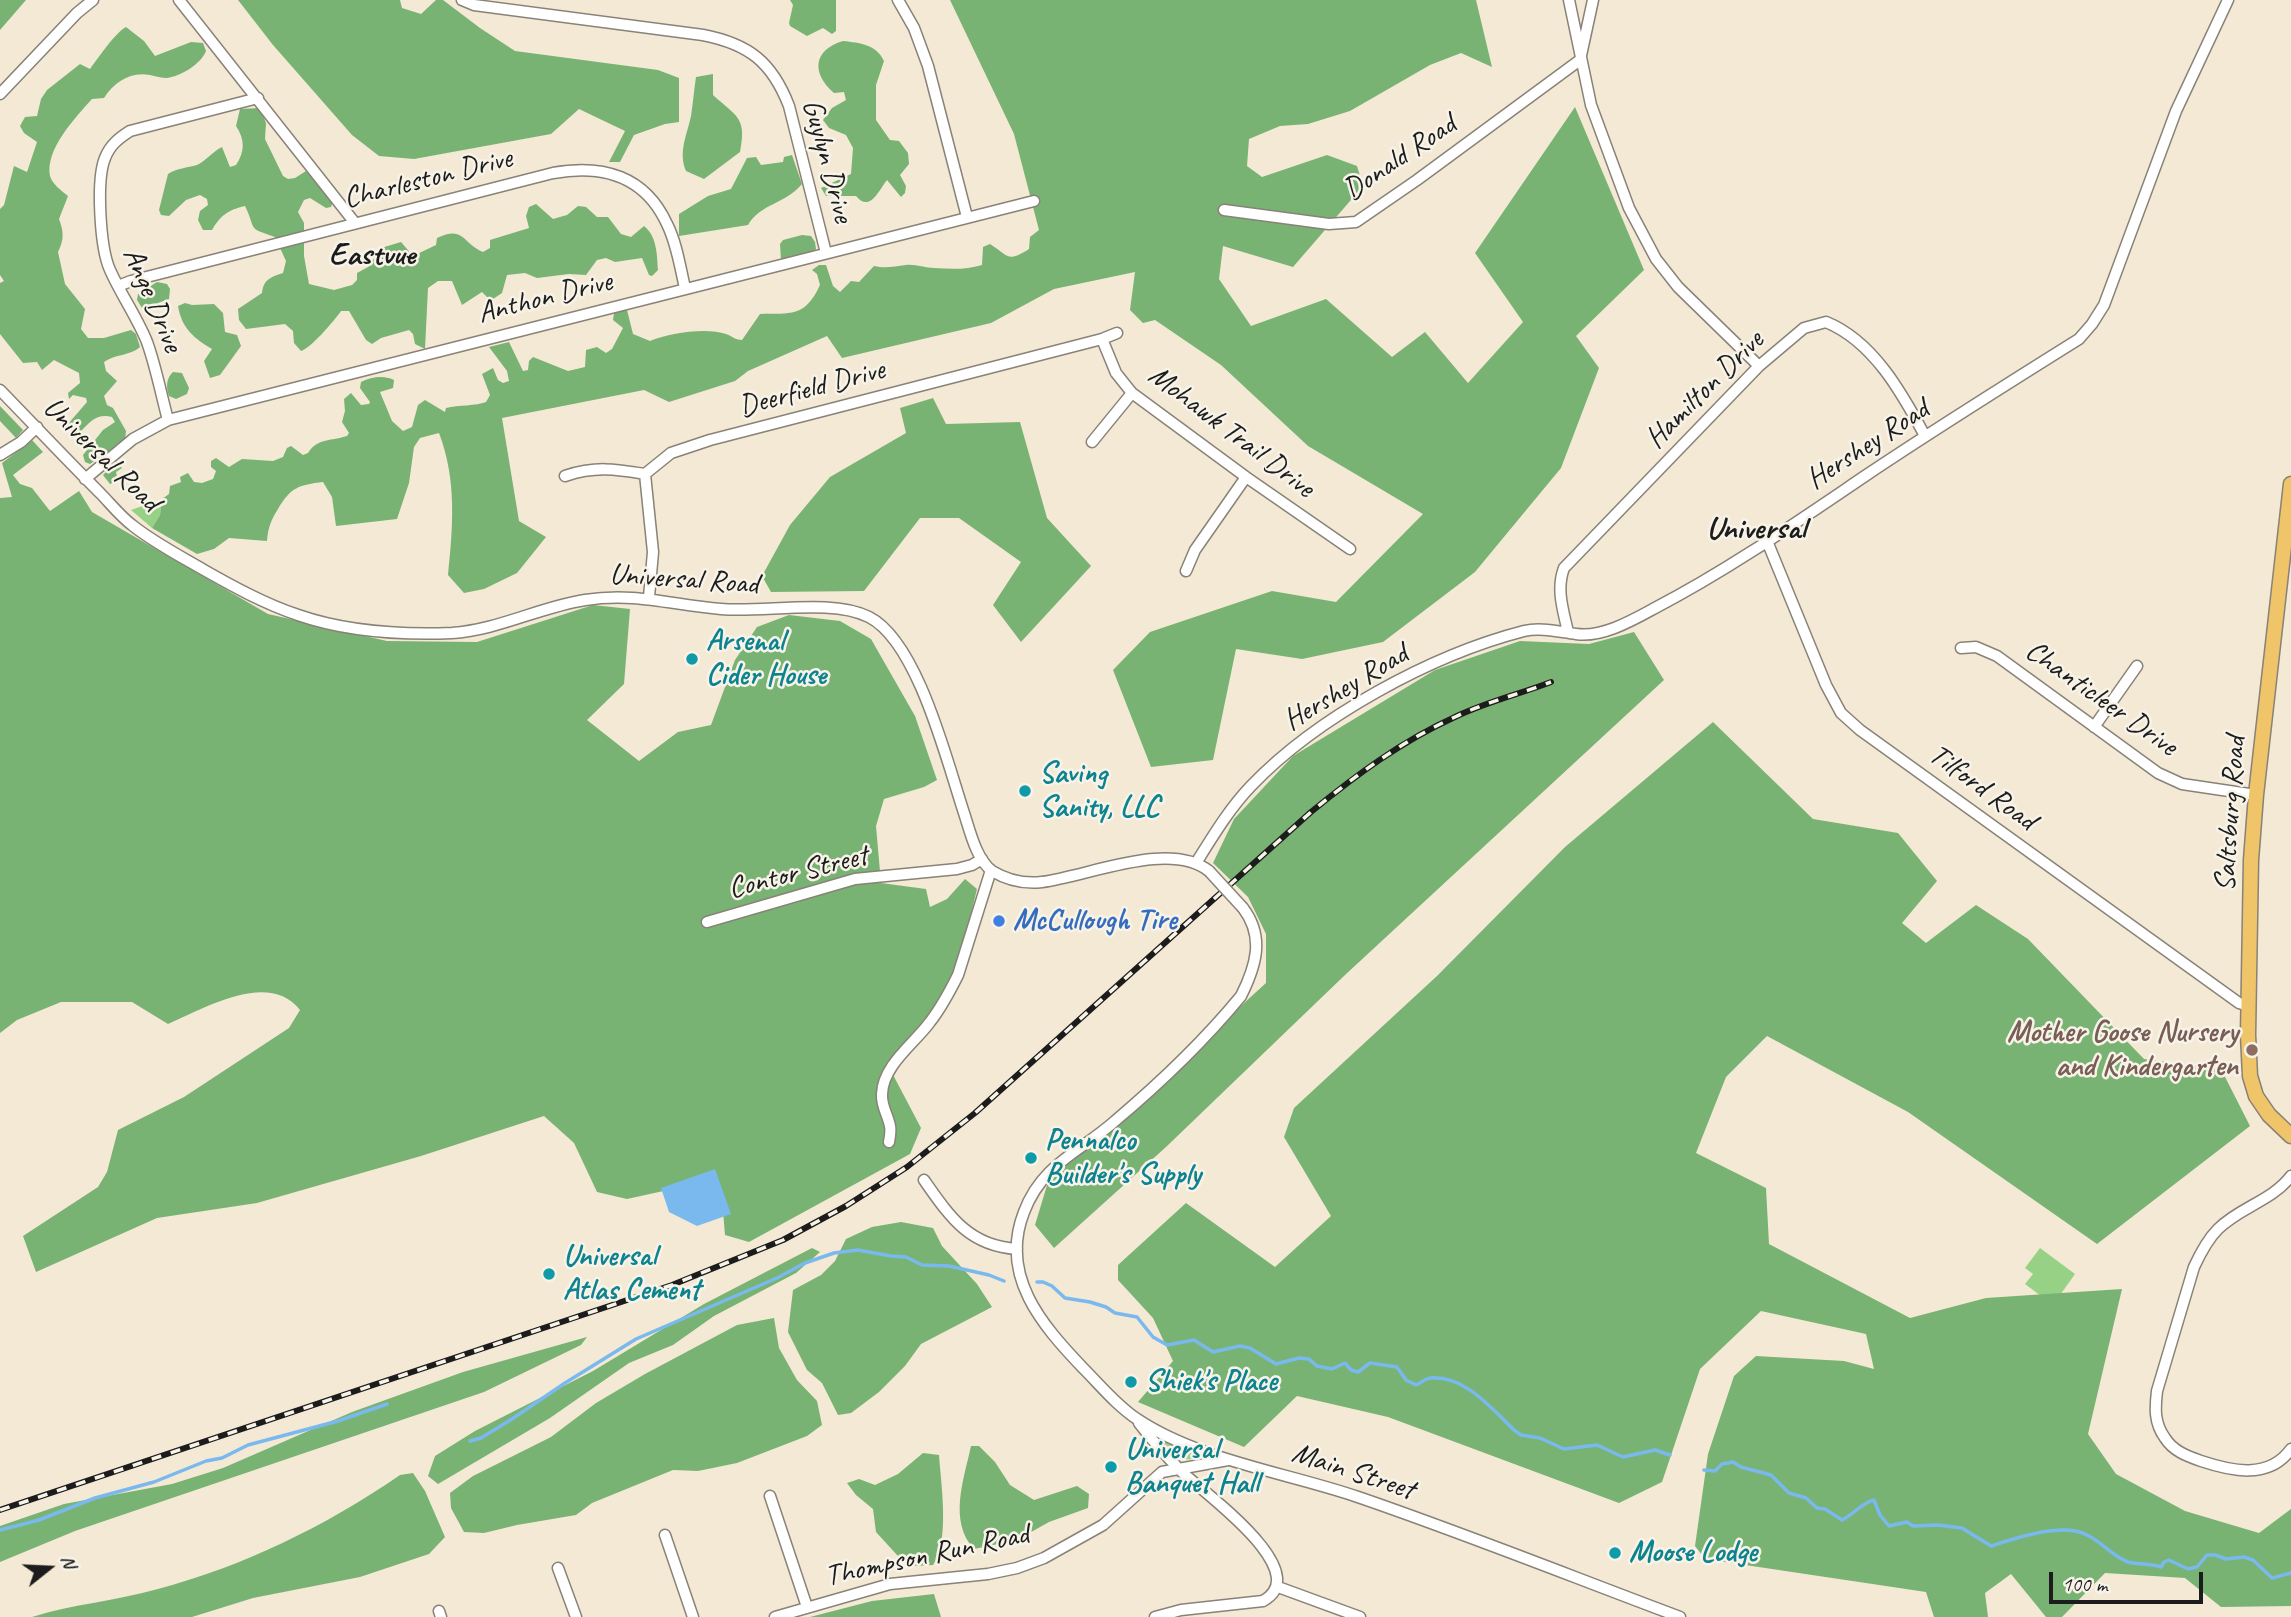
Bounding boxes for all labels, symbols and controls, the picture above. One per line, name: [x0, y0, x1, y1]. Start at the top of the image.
street label: Guylyn Drive: [793, 96, 861, 226]
street label: Donald Road: [1337, 107, 1463, 209]
street label: Charleston Drive: [340, 141, 516, 217]
district label: Eastvue: [329, 237, 415, 275]
street label: Ange Drive: [114, 242, 190, 358]
street label: Anthon Drive: [474, 264, 616, 332]
street label: Hamilton Drive: [1638, 323, 1772, 457]
street label: Deerfield Drive: [735, 352, 889, 426]
street label: Mohawk Trail Drive: [1141, 358, 1321, 506]
street label: Universal Road: [35, 390, 167, 520]
street label: Hershey Road: [1800, 392, 1936, 498]
district label: Universal: [1706, 511, 1806, 549]
street label: Universal Road: [608, 557, 760, 603]
place label: Arsenal Cider House: [706, 624, 826, 694]
street label: Chanticleer Drive: [2018, 633, 2184, 765]
street label: Hershey Road: [1277, 637, 1415, 739]
marker: Arsenal Cider House: [684, 651, 700, 667]
street label: Saltsburg Road: [2208, 735, 2254, 893]
street label: Tilford Road: [1921, 737, 2043, 839]
place label: Saving Sanity, LLC: [1039, 756, 1159, 826]
marker: Saving Sanity, LLC: [1017, 783, 1033, 799]
street label: Contor Street: [725, 838, 871, 908]
place label: McCullough Tire: [1013, 903, 1177, 939]
marker: McCullough Tire: [991, 913, 1007, 929]
place label: Mother Goose Nursery and Kindergarten: [2007, 1015, 2238, 1086]
marker: Mother Goose Nursery and Kindergarten: [2244, 1042, 2260, 1058]
place label: Pennalco Builder's Supply: [1045, 1123, 1201, 1194]
marker: Pennalco Builder's Supply: [1023, 1150, 1039, 1166]
place label: Universal Atlas Cement: [563, 1239, 700, 1310]
marker: Universal Atlas Cement: [541, 1266, 557, 1282]
place label: Shiek's Place: [1145, 1364, 1277, 1400]
marker: Shiek's Place: [1123, 1374, 1139, 1390]
place label: Universal Banquet Hall: [1125, 1432, 1259, 1502]
street label: Main Street: [1287, 1435, 1419, 1509]
marker: Universal Banquet Hall: [1103, 1459, 1119, 1475]
street label: Thompson Run Road: [822, 1517, 1032, 1595]
north arrow: [14, 1533, 84, 1603]
place label: Moose Lodge: [1629, 1535, 1757, 1571]
marker: Moose Lodge: [1607, 1545, 1623, 1561]
text: N: [56, 1552, 82, 1571]
scale bar: [2053, 1558, 2207, 1602]
text: 100 m: [2062, 1571, 2107, 1597]

